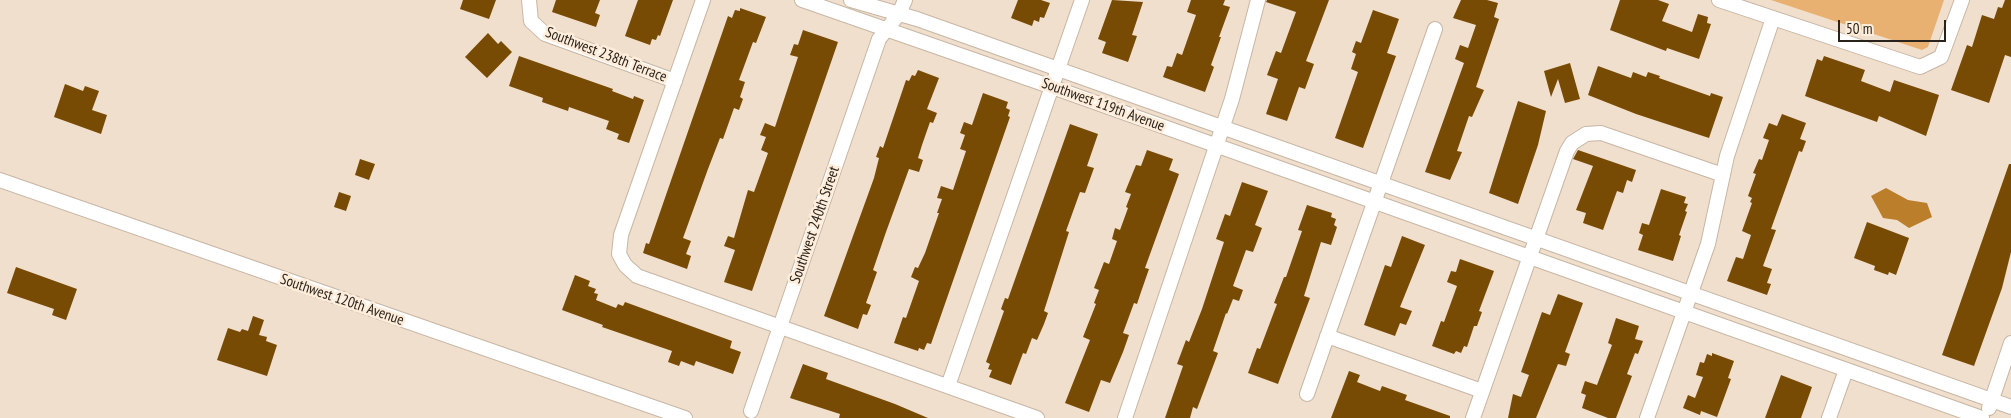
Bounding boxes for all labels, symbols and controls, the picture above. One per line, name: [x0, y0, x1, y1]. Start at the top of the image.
scale bar: [1841, 10, 1948, 42]
text: 50 m: [1846, 19, 1872, 38]
street label: Southwest 238th Terrace: [543, 24, 669, 86]
street label: Southwest 119th Avenue: [1039, 74, 1167, 136]
street label: Southwest 240th Street: [787, 164, 843, 286]
street label: Southwest 120th Avenue: [278, 270, 406, 330]

